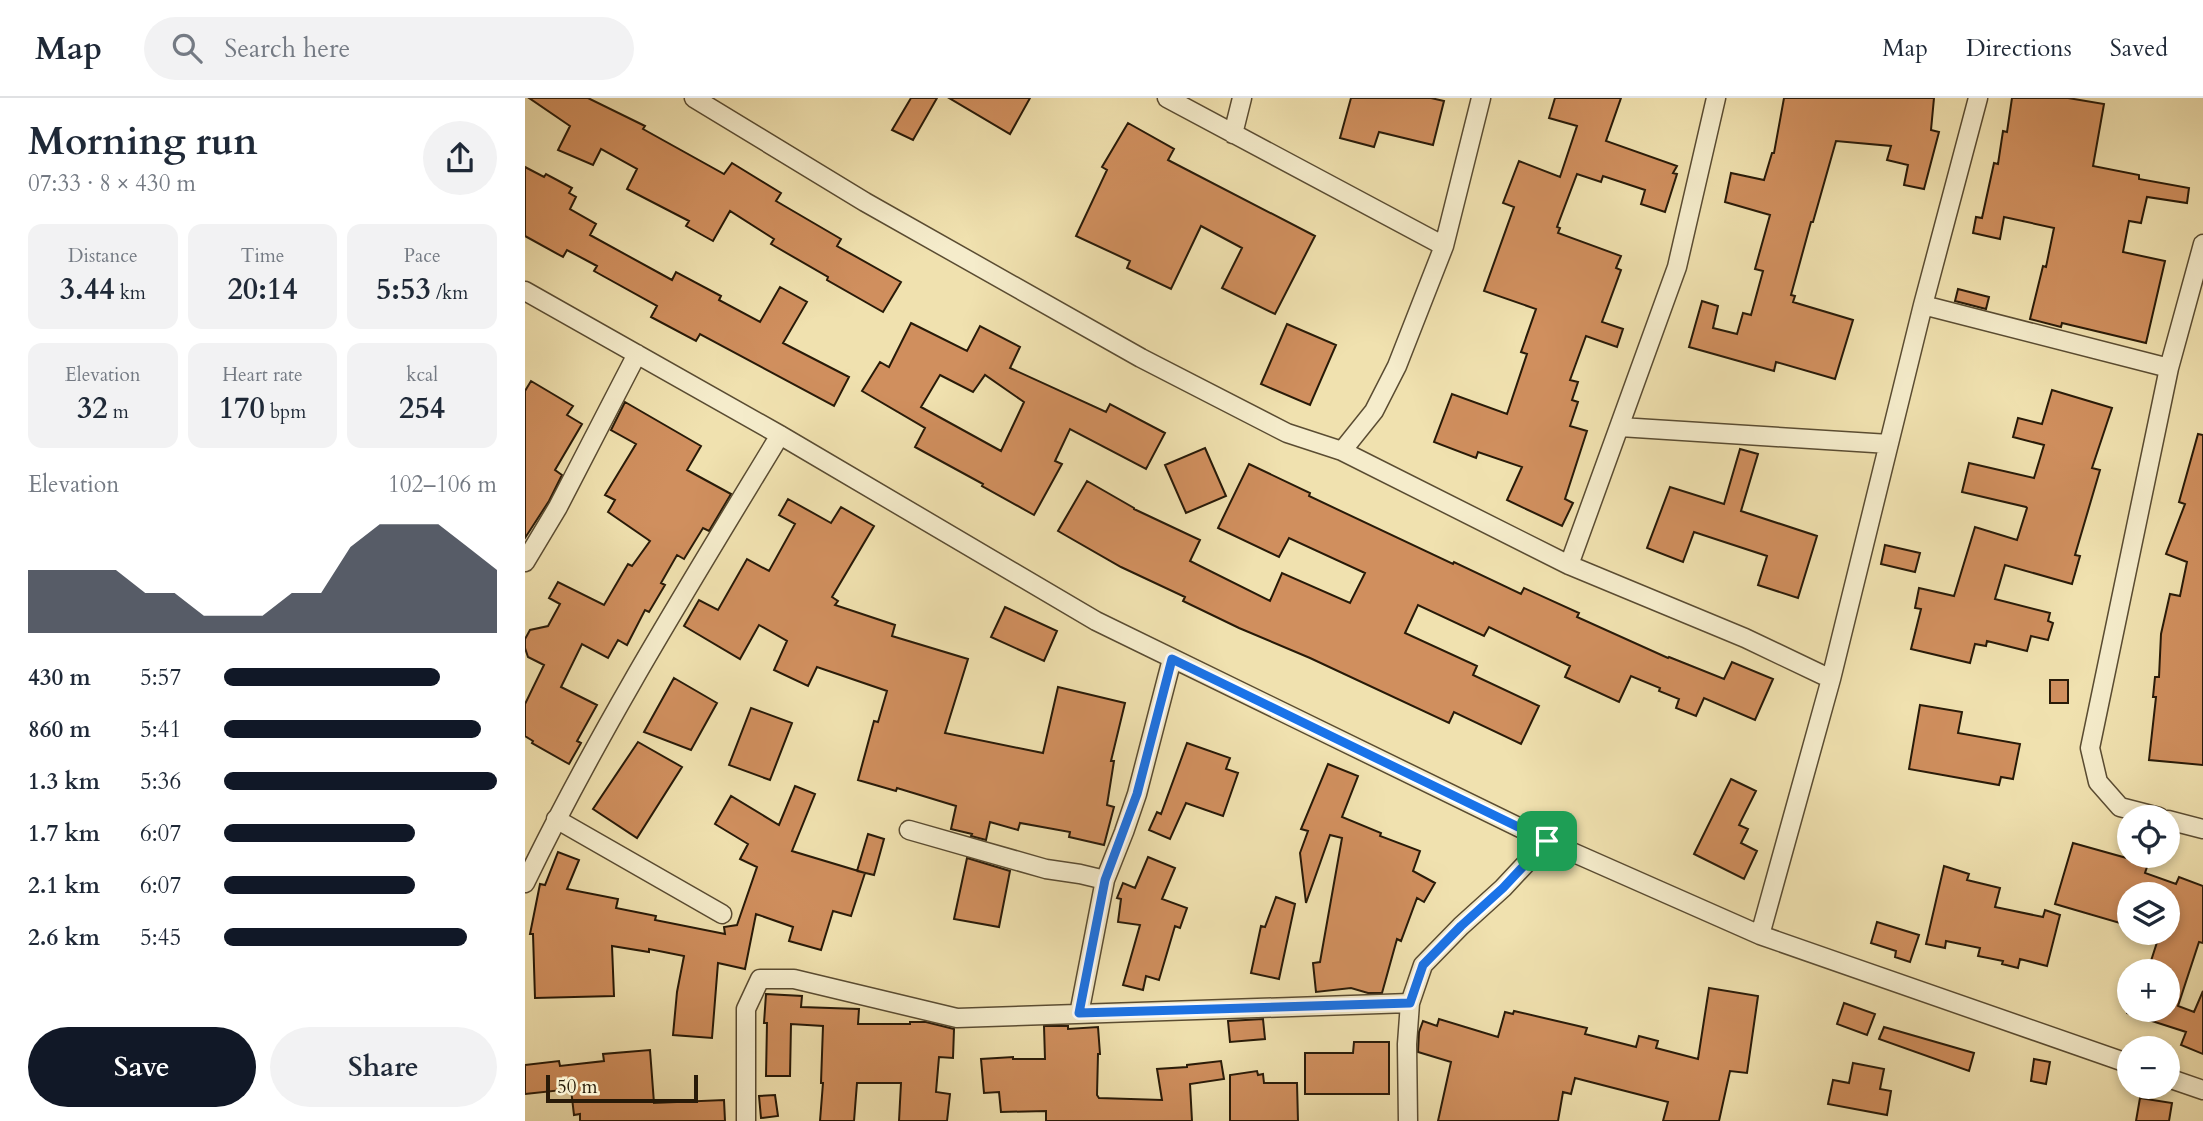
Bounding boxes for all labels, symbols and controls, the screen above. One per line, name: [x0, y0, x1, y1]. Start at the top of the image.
search box: [144, 17, 634, 80]
text: Map: [35, 26, 102, 71]
icon: search: [168, 29, 206, 67]
text: Search here: [224, 31, 350, 66]
text: Map: [1882, 32, 1928, 65]
text: Directions: [1966, 32, 2072, 65]
text: Saved: [2110, 32, 2168, 65]
text: Morning run: [28, 116, 258, 168]
button: share: [423, 121, 497, 195]
text: 07:33 · 8 × 430 m: [28, 168, 196, 199]
text: Distance: [68, 243, 138, 269]
text: Time: [241, 243, 284, 269]
text: Pace: [404, 243, 441, 269]
text: 3.44: [60, 269, 115, 310]
text: 20:14: [227, 269, 298, 310]
text: 5:53: [376, 269, 431, 310]
text: km: [115, 280, 146, 306]
text: /km: [431, 280, 468, 306]
text: Elevation: [65, 362, 141, 388]
text: Heart rate: [222, 362, 303, 388]
text: kcal: [406, 362, 438, 388]
text: 32: [77, 388, 108, 429]
text: 170: [219, 388, 265, 429]
text: 254: [399, 388, 445, 429]
text: m: [108, 399, 129, 425]
text: bpm: [265, 399, 306, 425]
text: Elevation: [28, 469, 119, 500]
text: 102–106 m: [388, 469, 497, 500]
text: 430 m: [28, 662, 91, 693]
text: 5:57: [140, 662, 181, 693]
text: 860 m: [28, 714, 91, 745]
text: 5:41: [140, 714, 181, 745]
text: 1.3 km: [28, 766, 100, 797]
text: 5:36: [140, 766, 181, 797]
map controls: [2117, 805, 2180, 1099]
button: locate: [2117, 805, 2180, 868]
pin: [1517, 811, 1577, 871]
text: 1.7 km: [28, 818, 100, 849]
text: 6:07: [140, 818, 181, 849]
icon: arrive: [1528, 822, 1566, 860]
text: 2.1 km: [28, 870, 100, 901]
text: 6:07: [140, 870, 181, 901]
button: layers: [2117, 882, 2180, 945]
text: 2.6 km: [28, 922, 100, 953]
text: 5:45: [140, 922, 181, 953]
button: +: [2117, 959, 2180, 1022]
button: Save: [28, 1027, 256, 1107]
button: Share: [270, 1027, 497, 1107]
button: −: [2117, 1036, 2180, 1099]
scale bar: [546, 1072, 698, 1104]
text: 50 m: [557, 1074, 598, 1100]

